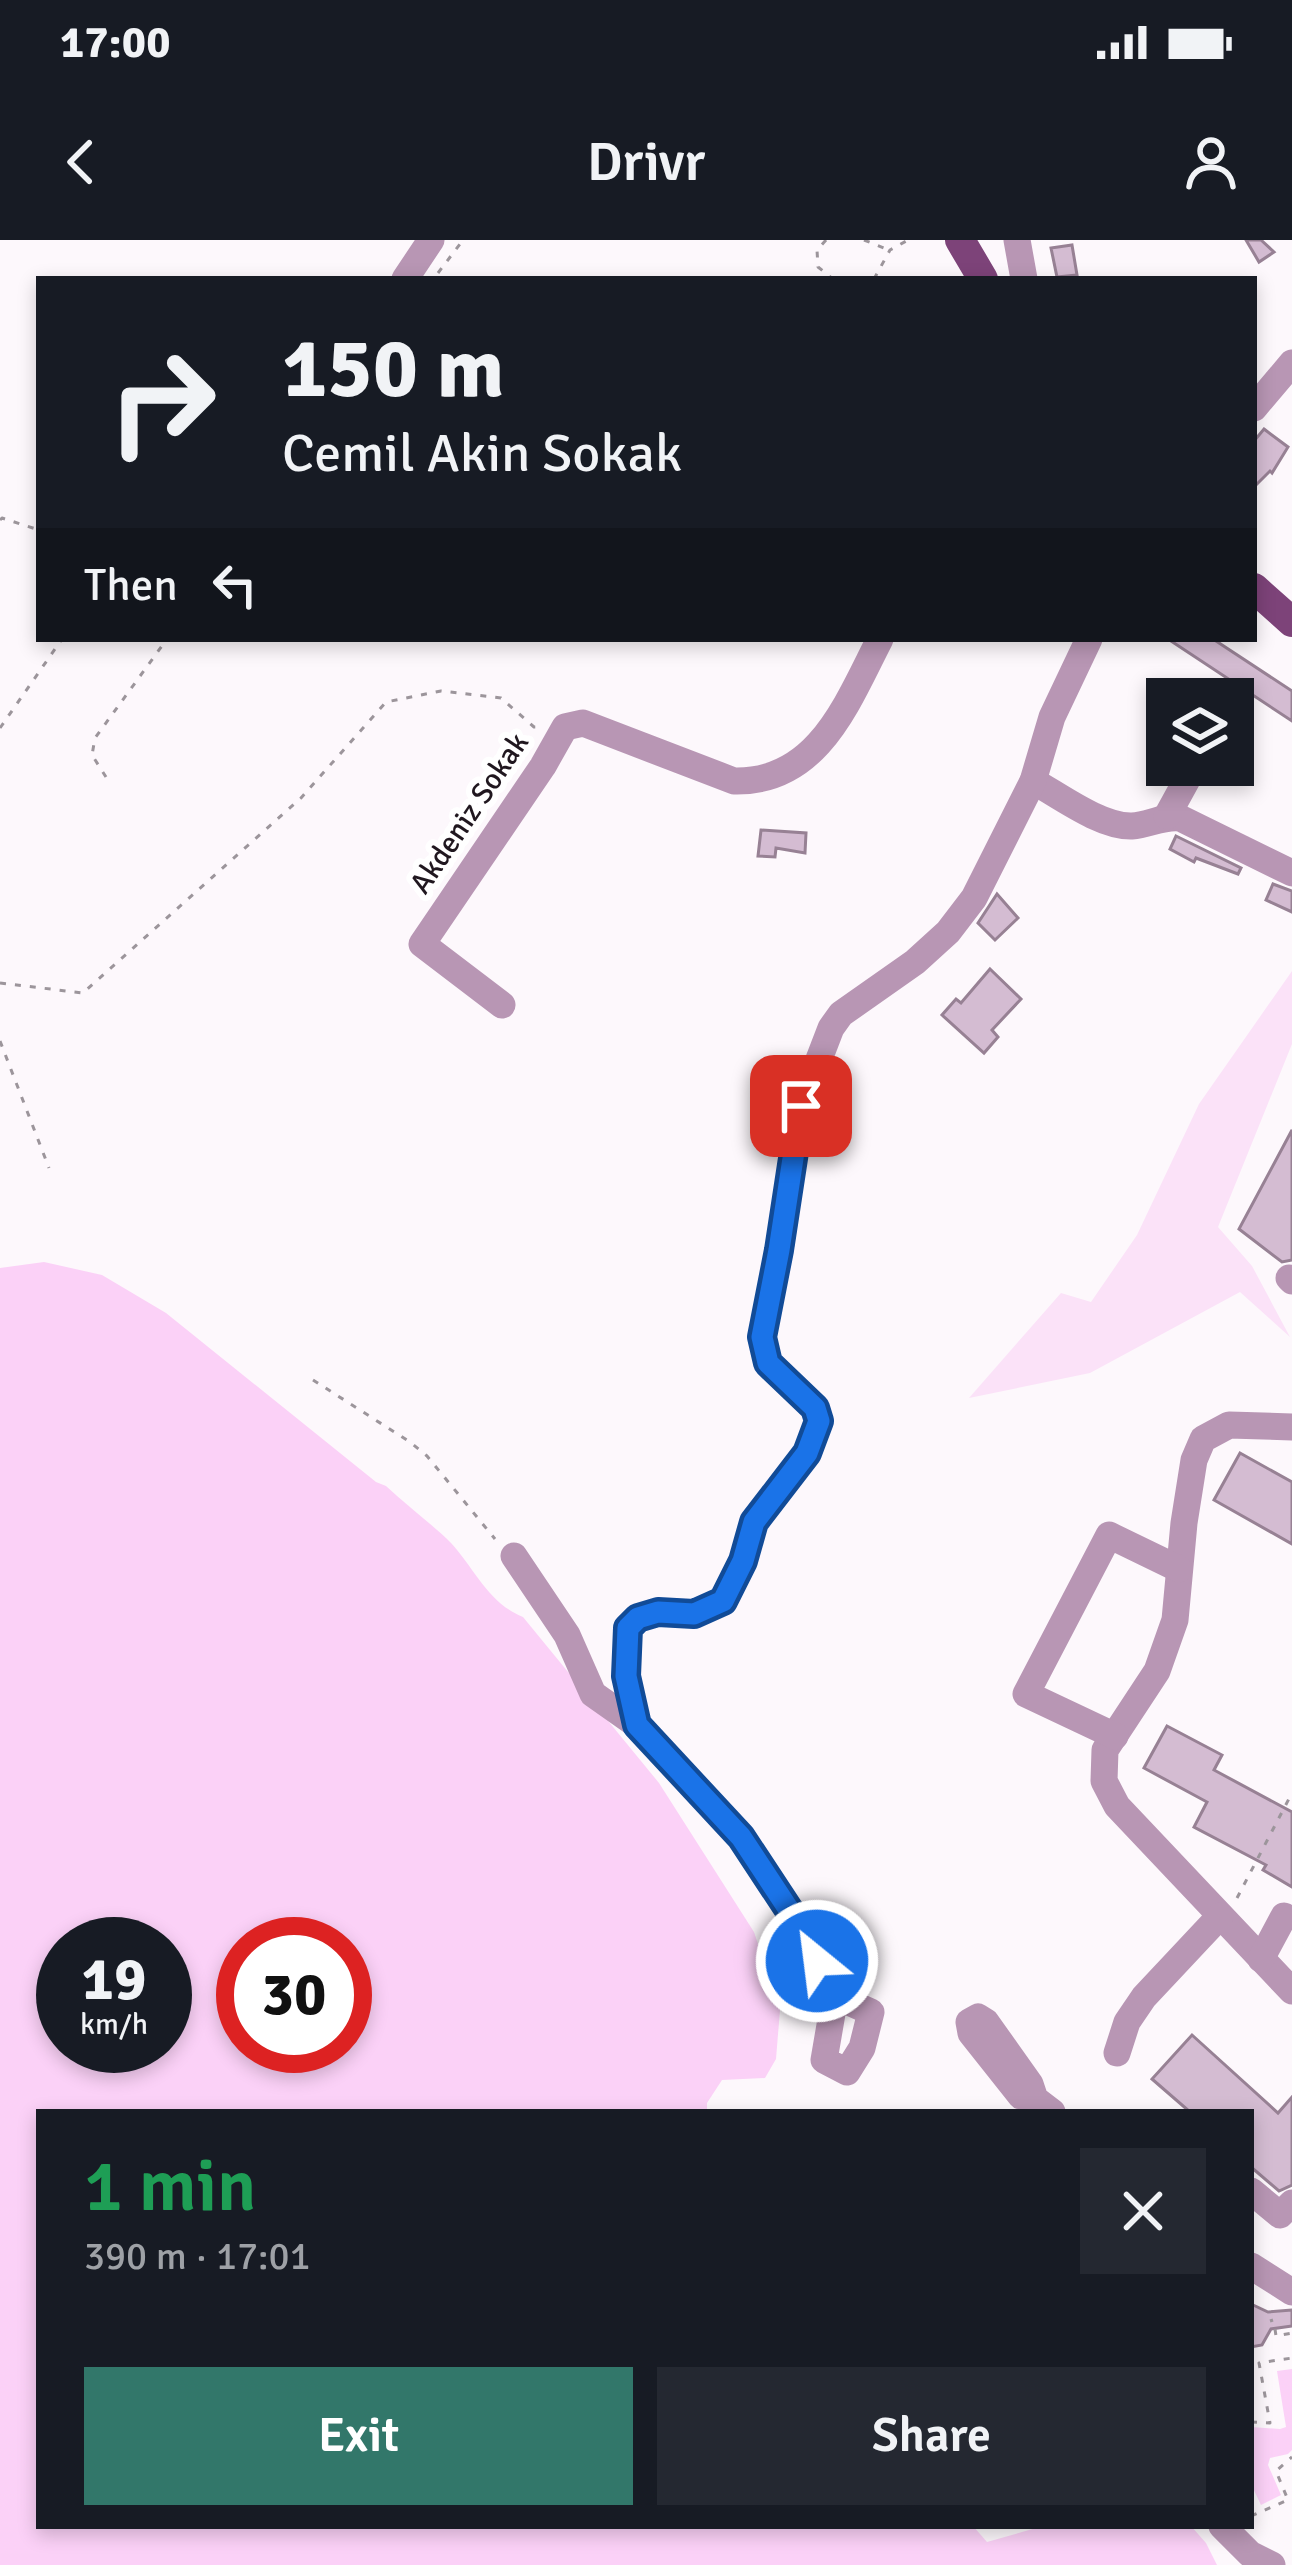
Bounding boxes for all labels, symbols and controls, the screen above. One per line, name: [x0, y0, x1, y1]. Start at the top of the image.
text: 17:00: [60, 15, 170, 70]
icon: back: [48, 129, 114, 195]
text: Drivr: [587, 129, 705, 196]
icon: person: [1178, 129, 1244, 195]
text: 150 m: [282, 317, 504, 421]
icon: right: [84, 324, 240, 480]
text: Cemil Akin Sokak: [282, 420, 682, 487]
icon: left: [202, 552, 268, 618]
text: Then: [84, 558, 178, 613]
map controls: [1146, 678, 1254, 786]
button: layers: [1146, 678, 1254, 786]
street label: Akdeniz Sokak: [402, 726, 537, 901]
pin: [750, 1055, 852, 1157]
icon: arrive: [768, 1073, 834, 1139]
position arrow: [754, 1898, 880, 2024]
speed limit sign: 30: [216, 1917, 372, 2073]
text: 19: [82, 1943, 146, 2017]
text: km/h: [80, 2006, 148, 2043]
text: 1 min: [84, 2142, 256, 2231]
button: close: [1080, 2148, 1206, 2274]
text: 390 m · 17:01: [84, 2232, 311, 2280]
button: Exit: [84, 2367, 633, 2505]
button: Share: [657, 2367, 1206, 2505]

